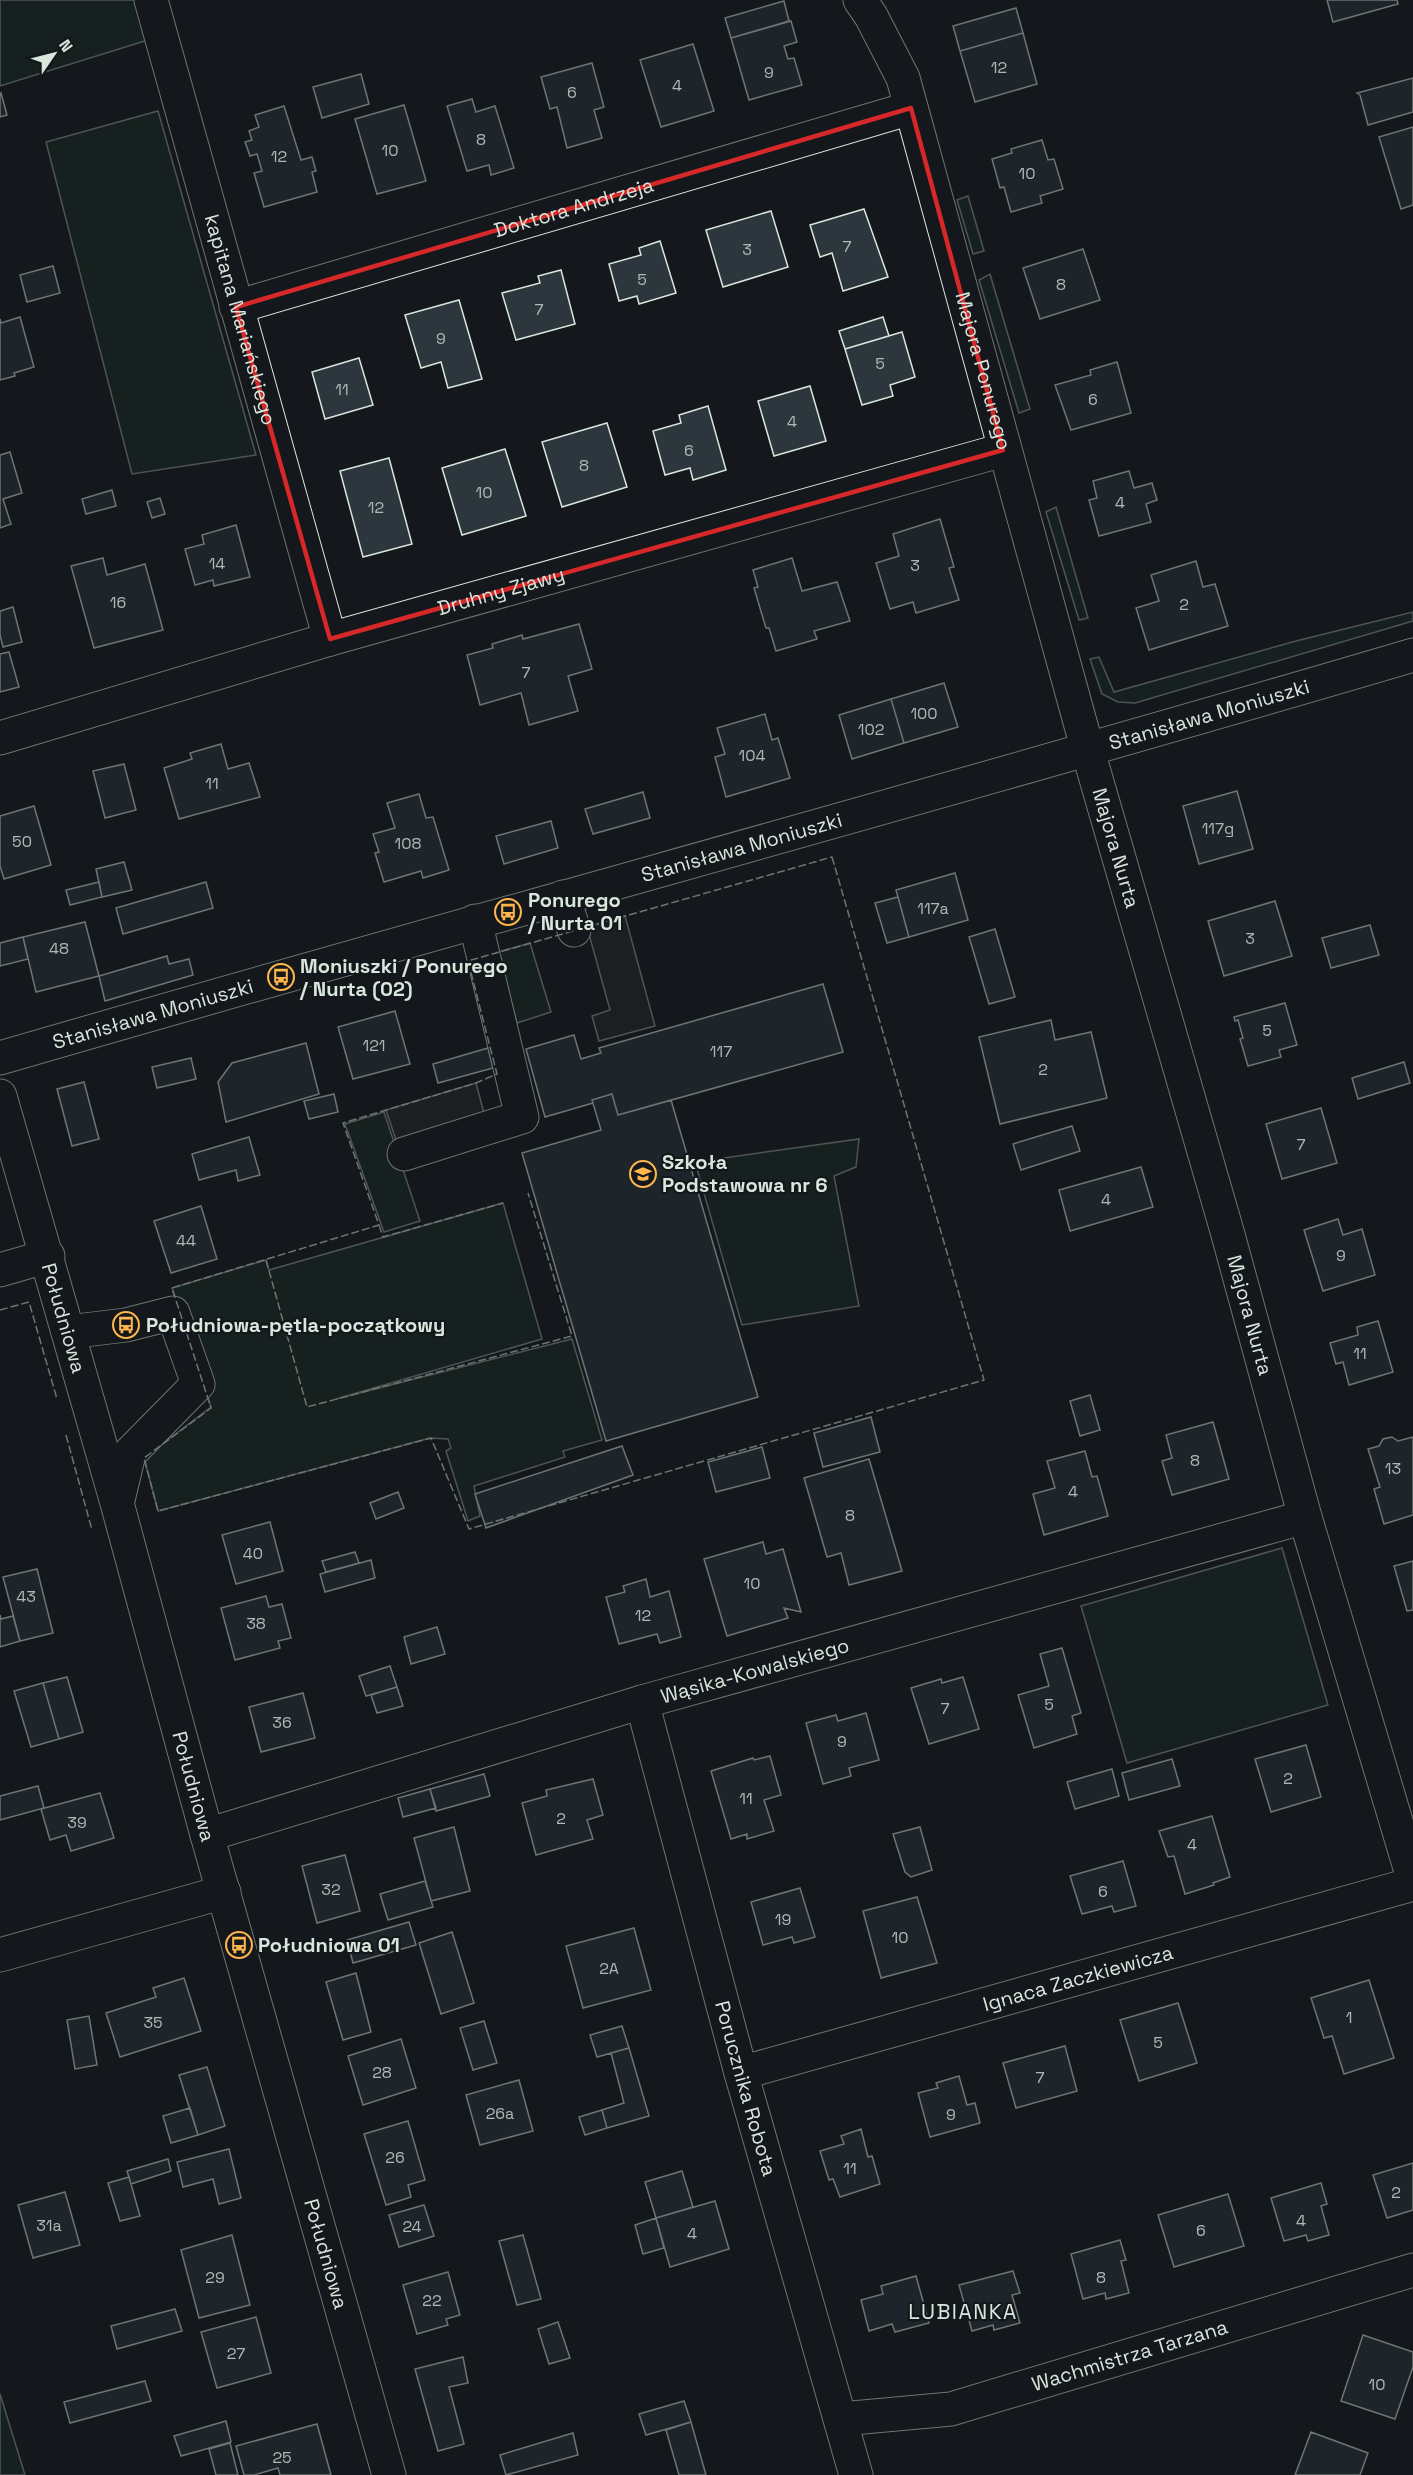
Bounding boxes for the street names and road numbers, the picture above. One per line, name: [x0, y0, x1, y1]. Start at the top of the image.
street label: Doktora Andrzeja: [491, 172, 656, 243]
street label: kapitana Mariańskiego: [199, 211, 282, 428]
street label: Majora Ponurego: [949, 289, 1018, 453]
street label: Druhny Zjawy: [434, 561, 567, 621]
street label: Stanisława Moniuszki: [1106, 673, 1312, 756]
street label: Majora Nurta: [1086, 785, 1146, 911]
street label: Stanisława Moniuszki: [638, 807, 845, 888]
street label: Stanisława Moniuszki: [49, 973, 256, 1055]
street label: Majora Nurta: [1221, 1252, 1279, 1378]
street label: Południowa: [36, 1260, 92, 1376]
street label: Wąsika-Kowalskiego: [658, 1632, 852, 1709]
street label: Południowa: [166, 1728, 221, 1845]
street label: Ignaca Zaczkiewicza: [980, 1939, 1176, 2017]
street label: Porucznika Robota: [709, 1998, 783, 2179]
street label: Południowa: [298, 2196, 354, 2312]
street label: Wachmistrza Tarzana: [1029, 2314, 1231, 2397]

